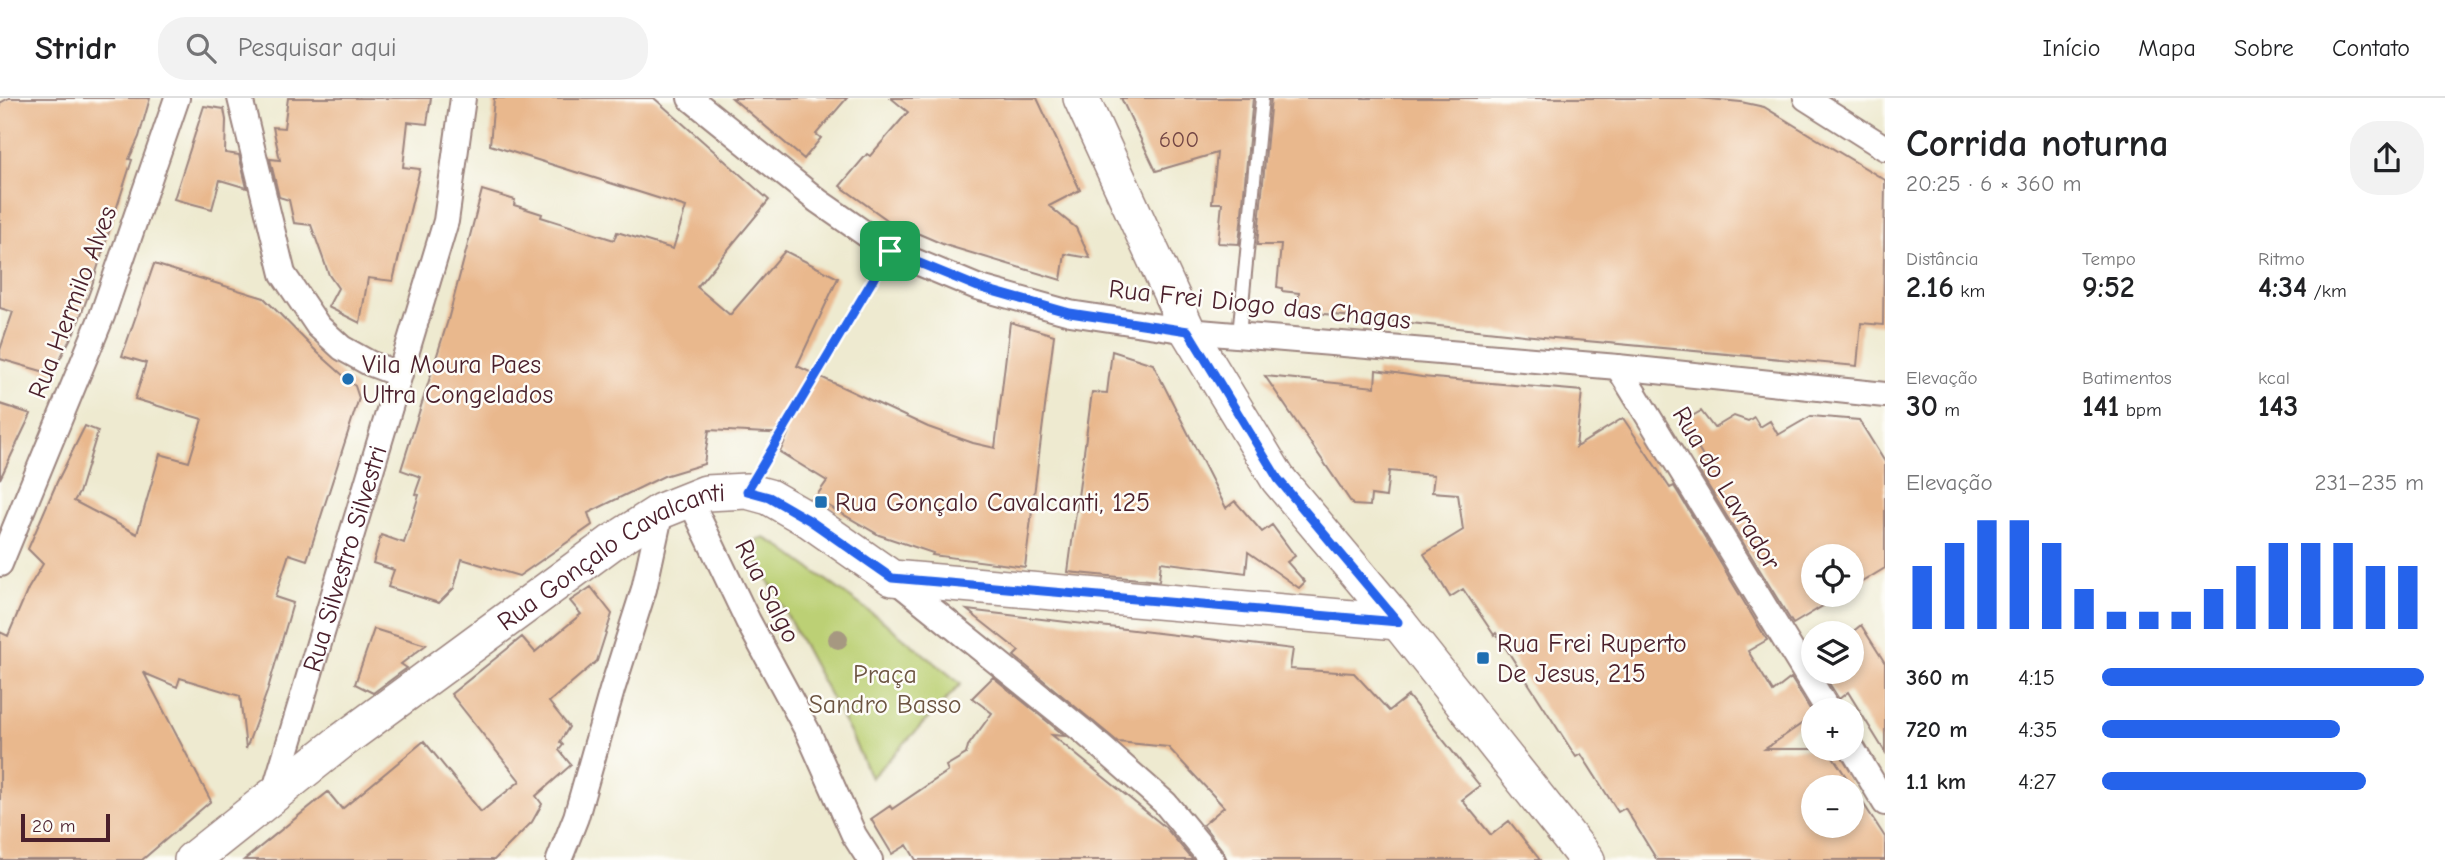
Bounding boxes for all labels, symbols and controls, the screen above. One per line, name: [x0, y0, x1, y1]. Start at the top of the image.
search box: [158, 17, 648, 80]
text: Stridr: [35, 29, 116, 67]
icon: search: [182, 29, 220, 67]
text: Pesquisar aqui: [238, 33, 397, 63]
text: Início: [2042, 34, 2100, 62]
text: Mapa: [2138, 34, 2196, 62]
text: Sobre: [2234, 34, 2294, 62]
text: Contato: [2332, 34, 2410, 62]
button: share: [2350, 121, 2424, 195]
text: Corrida noturna: [1906, 122, 2169, 166]
house number: 600: [1159, 126, 1199, 153]
text: 20:25 · 6 × 360 m: [1906, 170, 2081, 197]
street label: Rua Hermilo Alves: [22, 202, 123, 403]
pin: [860, 221, 920, 281]
icon: arrive: [871, 232, 909, 270]
text: Distância: [1906, 248, 1979, 270]
text: Tempo: [2082, 248, 2136, 270]
text: Ritmo: [2258, 248, 2305, 270]
text: 2.16: [1906, 270, 1954, 305]
text: 9:52: [2082, 270, 2135, 305]
text: 4:34: [2258, 270, 2307, 305]
street label: Rua Frei Diogo das Chagas: [1107, 274, 1412, 336]
text: km: [1954, 280, 1985, 302]
text: /km: [2307, 280, 2347, 302]
place label: Vila Moura Paes Ultra Congelados: [362, 350, 553, 410]
text: Elevação: [1906, 367, 1978, 389]
text: Batimentos: [2082, 367, 2172, 389]
text: kcal: [2258, 367, 2290, 389]
marker: Vila Moura Paes Ultra Congelados: [340, 371, 356, 387]
text: 30: [1906, 389, 1938, 424]
text: 141: [2082, 389, 2119, 424]
text: 143: [2258, 389, 2298, 424]
text: m: [1938, 399, 1960, 421]
text: bpm: [2119, 399, 2162, 421]
street label: Rua do Lavrador: [1666, 401, 1787, 576]
street label: Rua Silvestro Silvestri: [297, 442, 394, 676]
text: Elevação: [1906, 469, 1993, 496]
text: 231–235 m: [2315, 469, 2424, 496]
street label: Rua Gonçalo Cavalcanti: [492, 478, 726, 637]
place label: Rua Gonçalo Cavalcanti, 125: [835, 488, 1150, 518]
marker: Rua Gonçalo Cavalcanti, 125: [813, 494, 829, 510]
street label: Rua Salgo: [728, 535, 806, 648]
map controls: [1801, 544, 1864, 838]
button: locate: [1801, 544, 1864, 607]
button: layers: [1801, 621, 1864, 684]
place label: Rua Frei Ruperto De Jesus, 215: [1497, 629, 1687, 689]
marker: Rua Frei Ruperto De Jesus, 215: [1475, 650, 1491, 666]
park label: Praça Sandro Basso: [808, 660, 962, 720]
text: 360 m: [1906, 664, 1969, 691]
text: 4:15: [2018, 664, 2055, 691]
button: +: [1801, 698, 1864, 761]
text: 720 m: [1906, 716, 1967, 743]
text: 4:35: [2018, 716, 2057, 743]
text: 1.1 km: [1906, 768, 1966, 795]
text: 4:27: [2018, 768, 2056, 795]
button: −: [1801, 775, 1864, 838]
scale bar: [21, 811, 110, 843]
text: 20 m: [32, 815, 76, 837]

